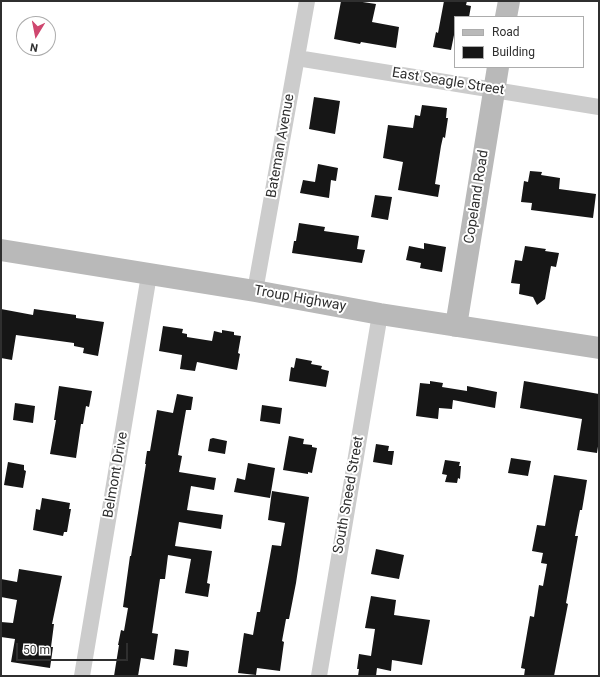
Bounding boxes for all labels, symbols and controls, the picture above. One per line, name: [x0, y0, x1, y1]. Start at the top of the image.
north arrow: [16, 16, 56, 56]
legend: [454, 16, 584, 68]
text: Road: [492, 25, 520, 39]
text: N: [29, 40, 39, 54]
text: Building: [492, 45, 535, 59]
street label: East Seagle Street: [391, 65, 505, 99]
street label: Bateman Avenue: [264, 93, 298, 199]
street label: Copeland Road: [461, 149, 493, 245]
street label: Troup Highway: [253, 283, 347, 315]
street label: Belmont Drive: [100, 431, 132, 519]
street label: South Sneed Street: [330, 435, 368, 555]
scale bar: [18, 635, 130, 661]
text: 50 m: [23, 643, 50, 657]

